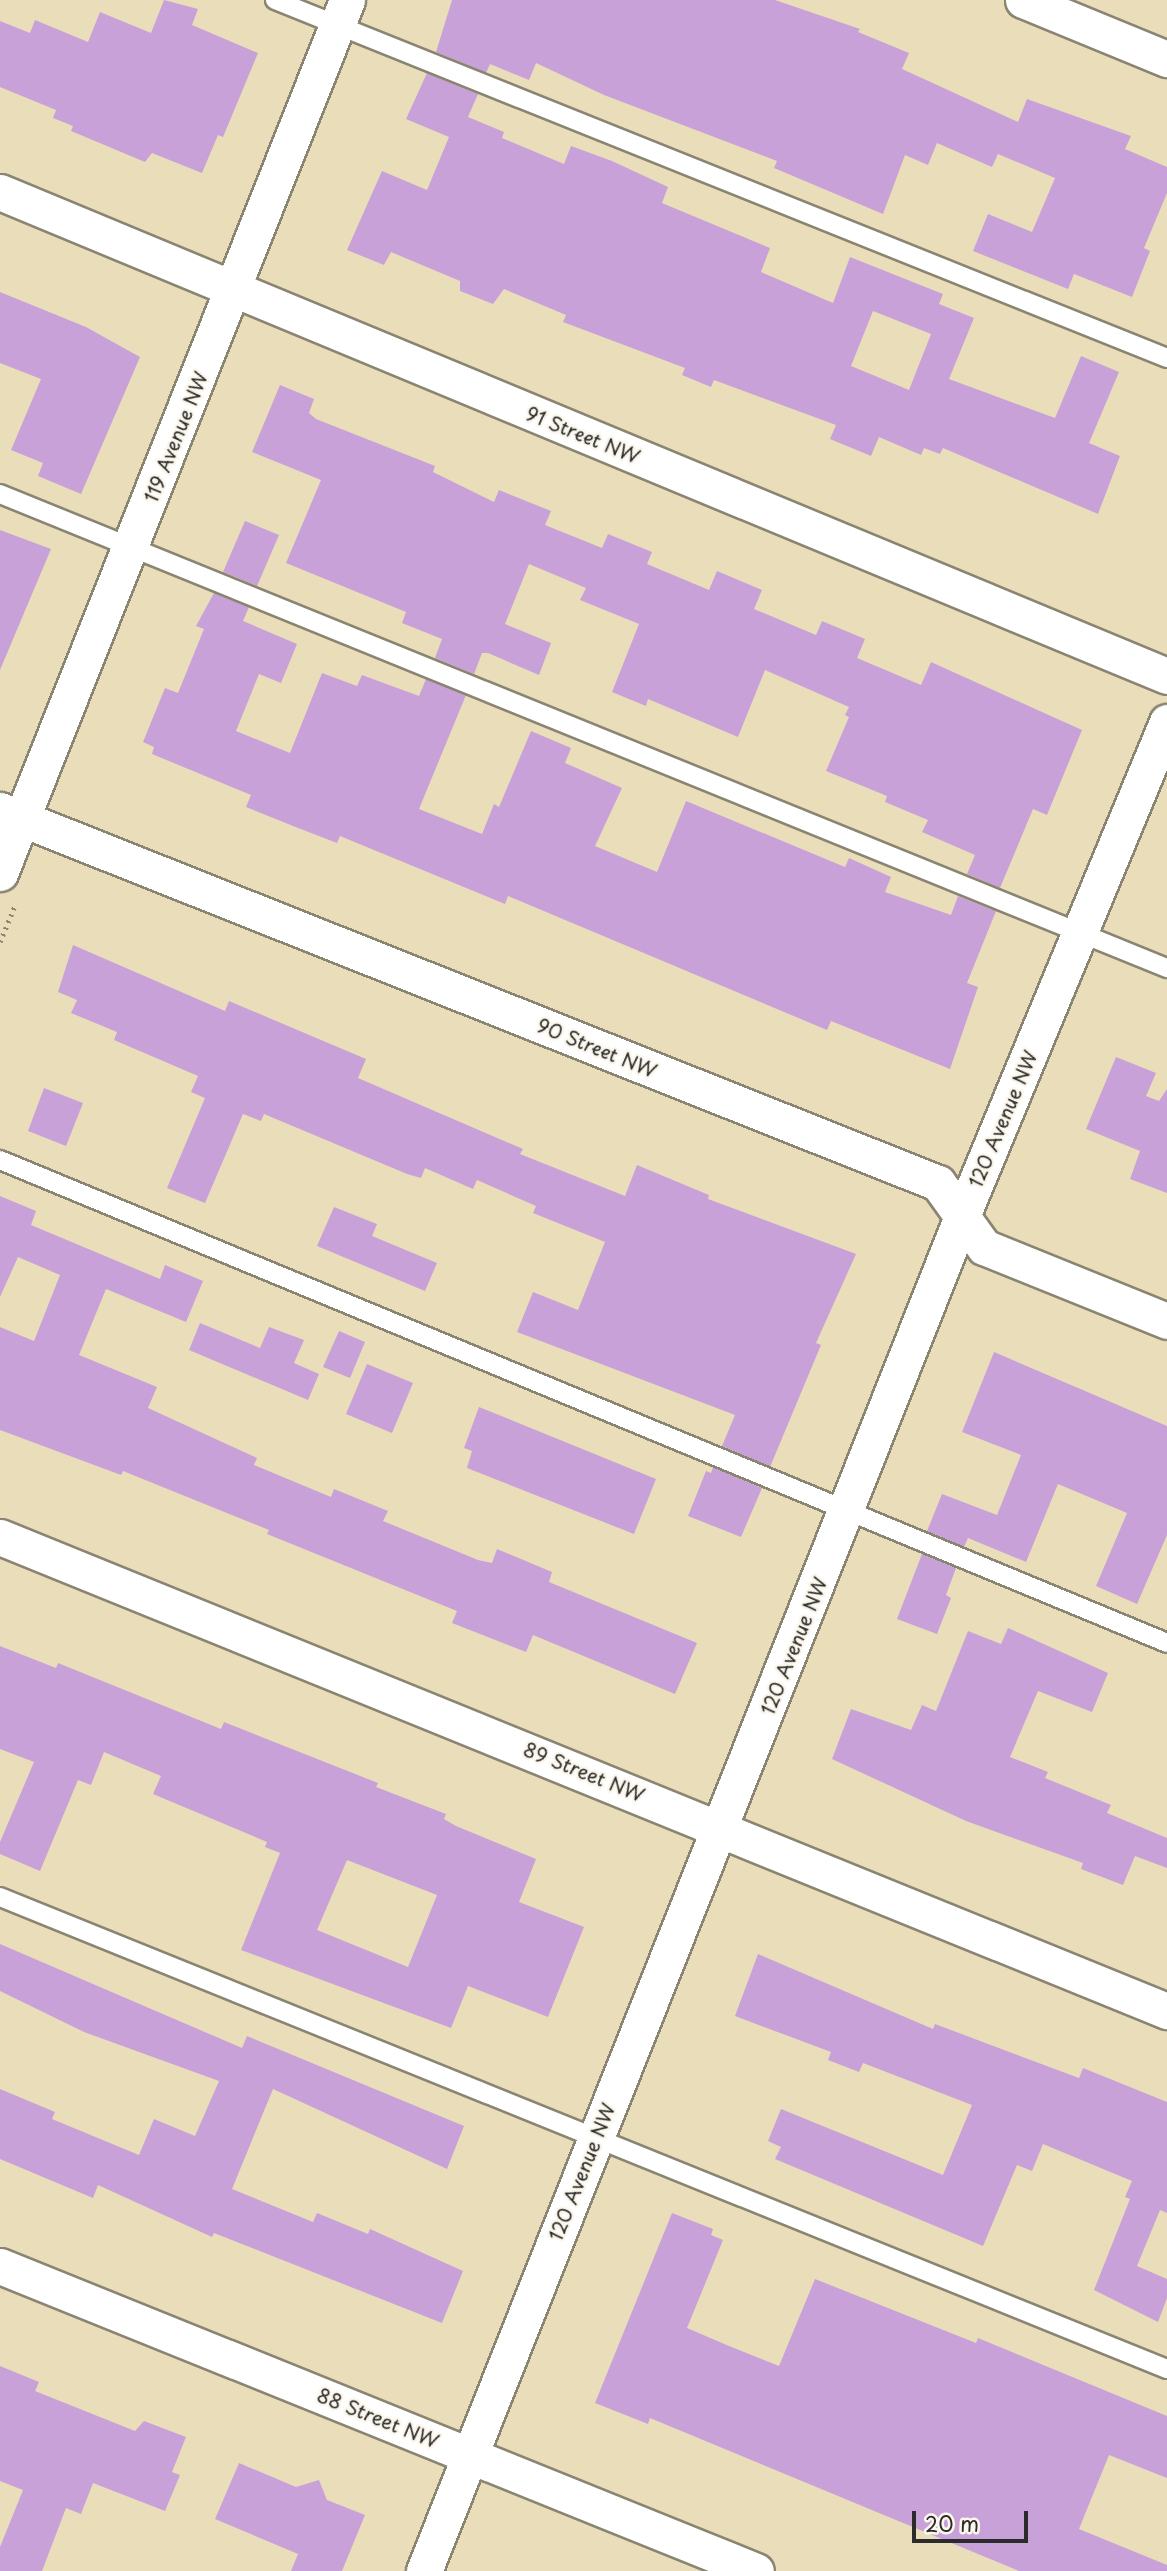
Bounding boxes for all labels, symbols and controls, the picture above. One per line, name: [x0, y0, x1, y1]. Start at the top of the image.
street label: 119 Avenue NW: [139, 368, 213, 506]
street label: 91 Street NW: [522, 401, 644, 469]
street label: 90 Street NW: [533, 1013, 661, 1083]
street label: 120 Avenue NW: [964, 1047, 1042, 1191]
street label: 120 Avenue NW: [756, 1573, 832, 1719]
street label: 89 Street NW: [521, 1738, 647, 1806]
street label: 120 Avenue NW: [544, 2099, 620, 2245]
street label: 88 Street NW: [315, 2384, 441, 2452]
scale bar: [915, 2498, 1030, 2542]
text: 20 m: [925, 2507, 979, 2539]

